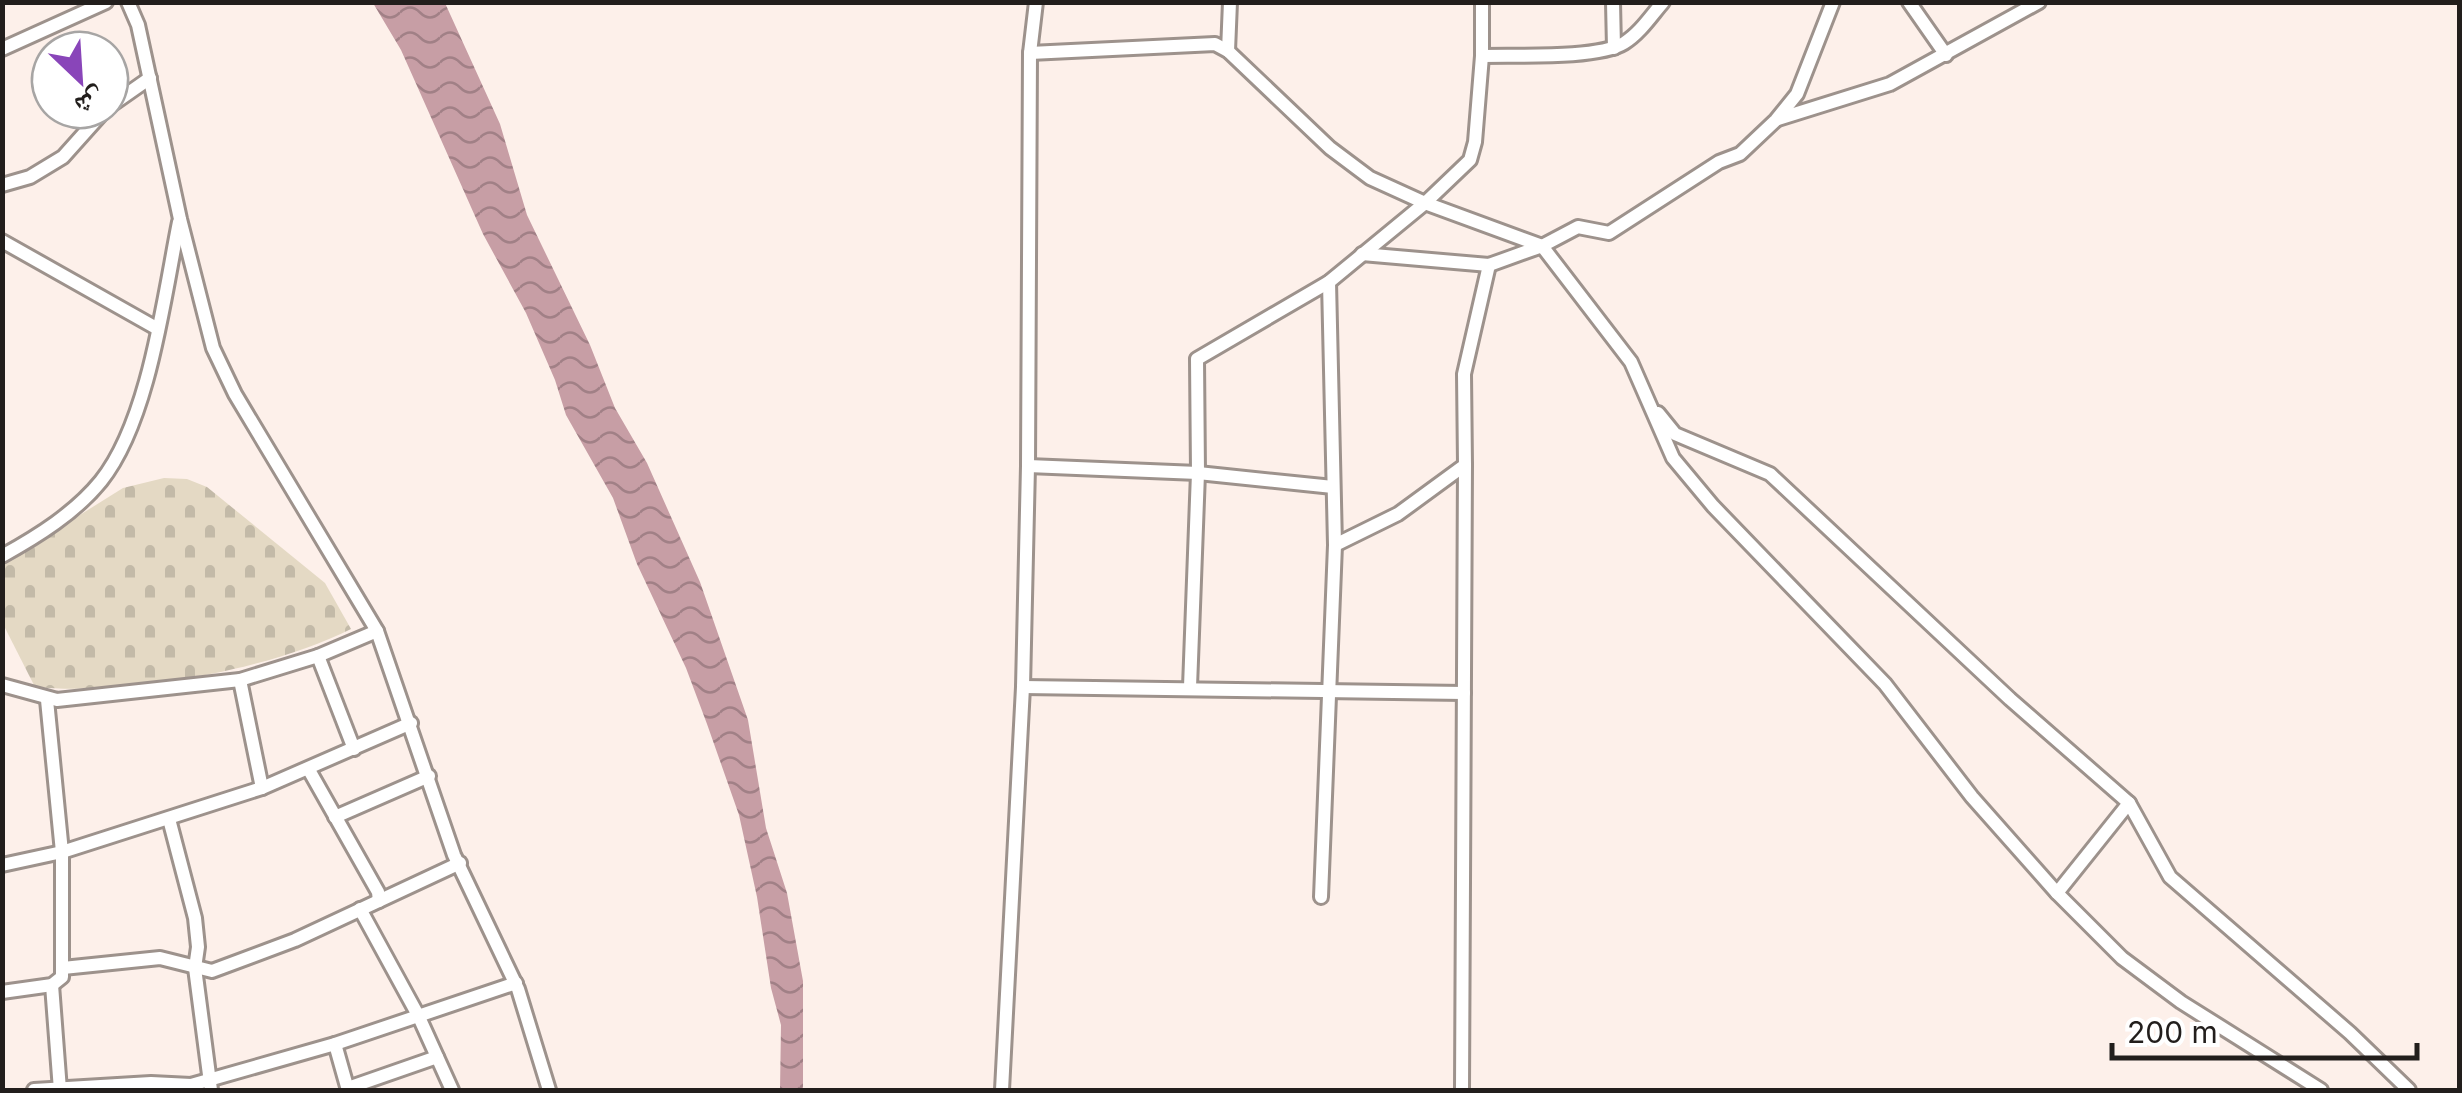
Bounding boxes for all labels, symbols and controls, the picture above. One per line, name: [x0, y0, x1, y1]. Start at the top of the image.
north arrow: [30, 30, 130, 130]
text: ش: [70, 81, 111, 124]
scale bar: [2112, 998, 2417, 1060]
text: 200 m: [2127, 1014, 2218, 1050]

